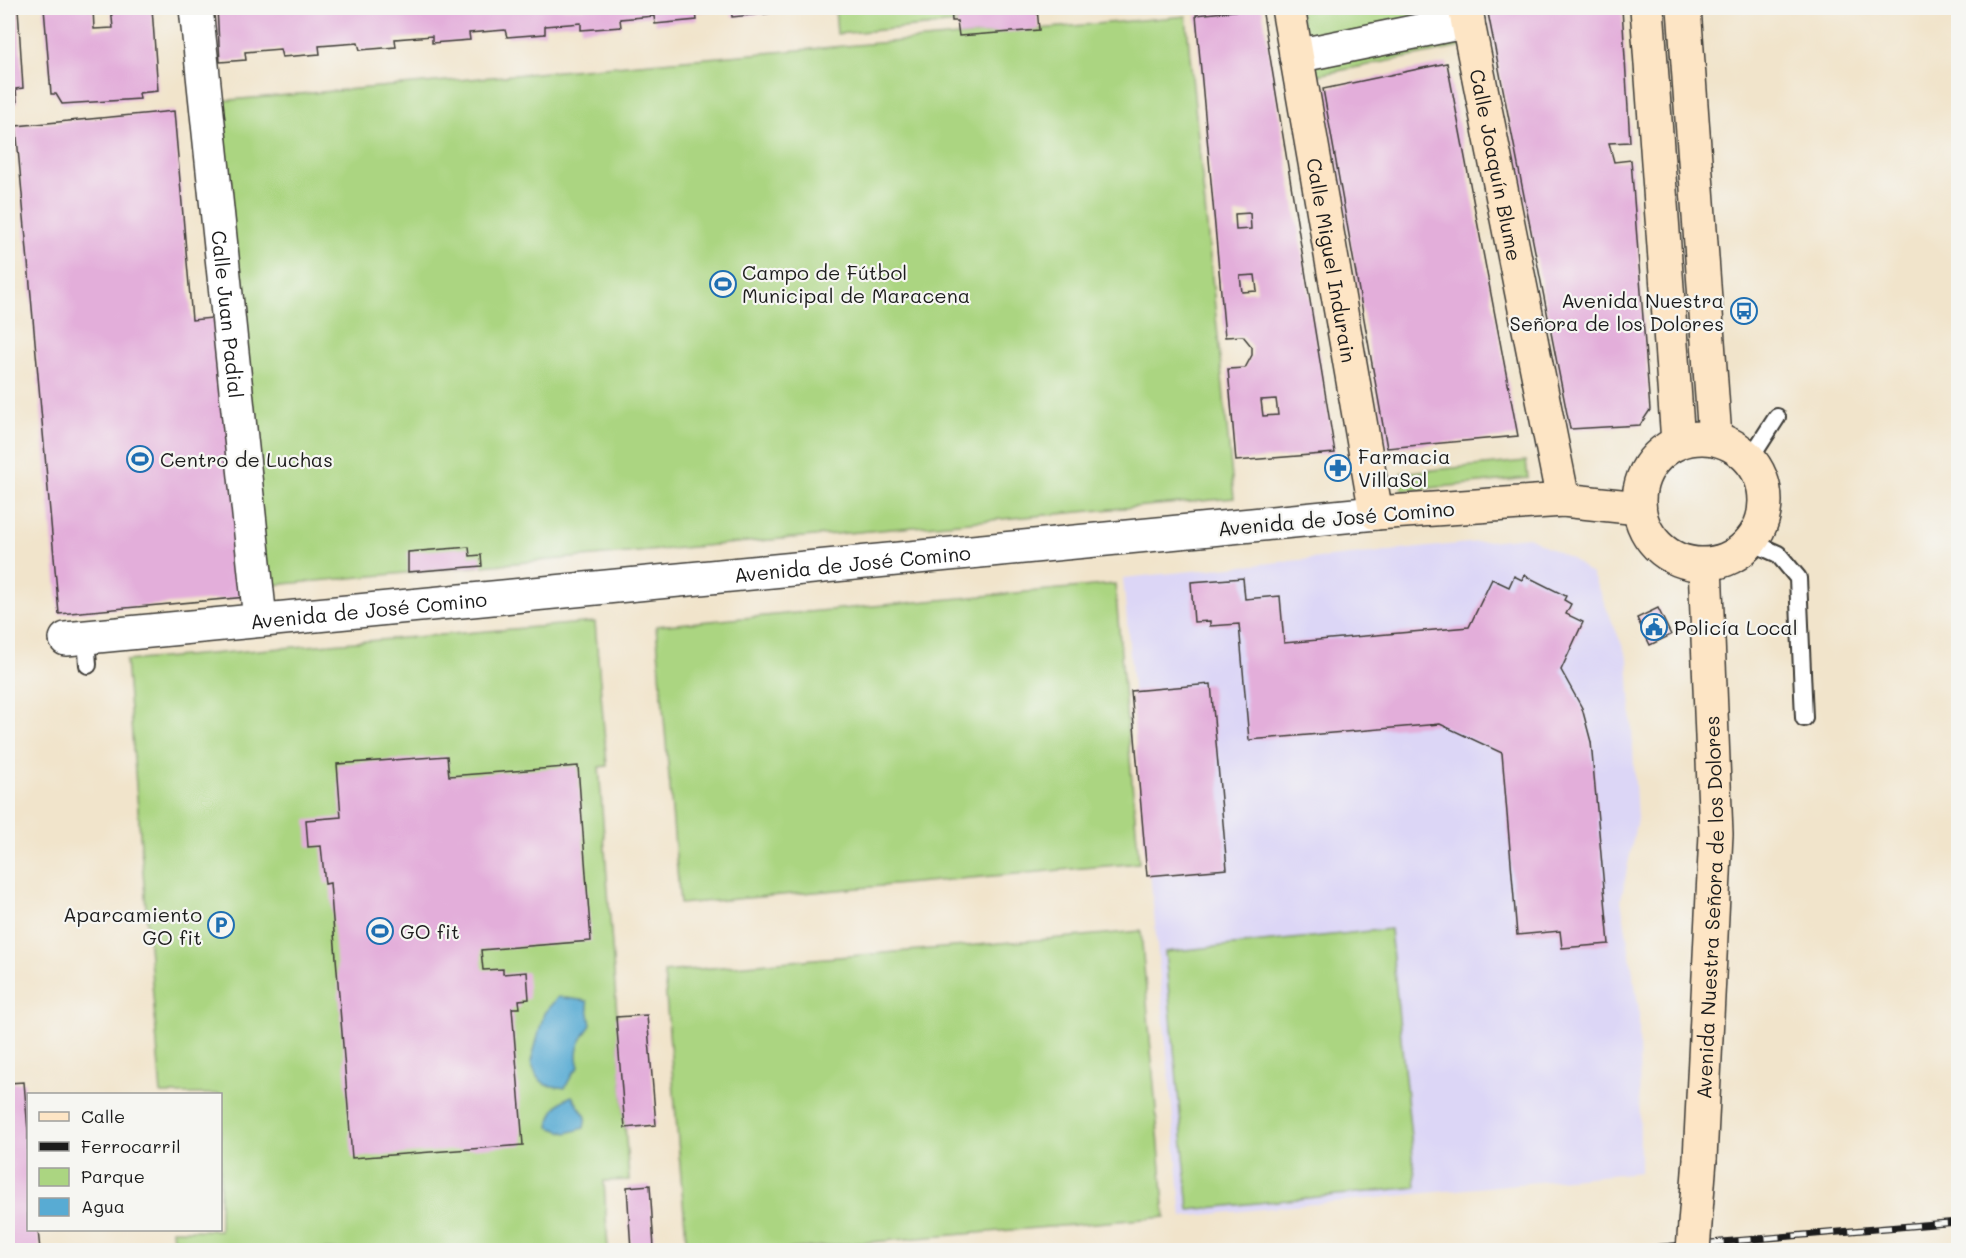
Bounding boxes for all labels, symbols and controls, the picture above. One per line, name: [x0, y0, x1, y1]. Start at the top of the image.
street label: Calle Joaquín Blume: [1464, 67, 1528, 263]
street label: Calle Miguel Indurain: [1301, 156, 1363, 365]
street label: Calle Juan Padial: [206, 229, 250, 399]
place label: Campo de Fútbol Municipal de Maracena: [742, 259, 970, 308]
sports icon: Campo de Fútbol Municipal de Maracena: [708, 269, 738, 299]
place label: Avenida Nuestra Señora de los Dolores: [1509, 287, 1724, 336]
bus stop icon: Avenida Nuestra Señora de los Dolores: [1729, 296, 1759, 326]
place label: Farmacia VillaSol: [1358, 443, 1450, 492]
sports icon: Centro de Luchas: [125, 444, 155, 474]
place label: Centro de Luchas: [160, 446, 333, 472]
pharmacy icon: Farmacia VillaSol: [1323, 453, 1353, 483]
street label: Avenida de José Comino: [1217, 495, 1456, 541]
street label: Avenida de José Comino: [733, 539, 972, 588]
street label: Avenida de José Comino: [249, 586, 488, 634]
public building icon: Policía Local: [1639, 612, 1669, 642]
place label: Policía Local: [1674, 614, 1798, 640]
street label: Avenida Nuestra Señora de los Dolores: [1690, 715, 1729, 1100]
place label: Aparcamiento GO fit: [63, 901, 202, 950]
parking icon: Aparcamiento GO fit: [206, 910, 236, 940]
sports icon: GO fit: [365, 916, 395, 946]
place label: GO fit: [400, 918, 460, 944]
legend: [27, 1093, 222, 1231]
text: Calle: [81, 1104, 125, 1128]
text: Ferrocarril: [81, 1134, 181, 1158]
text: Parque: [81, 1164, 145, 1188]
text: Agua: [81, 1194, 125, 1218]

